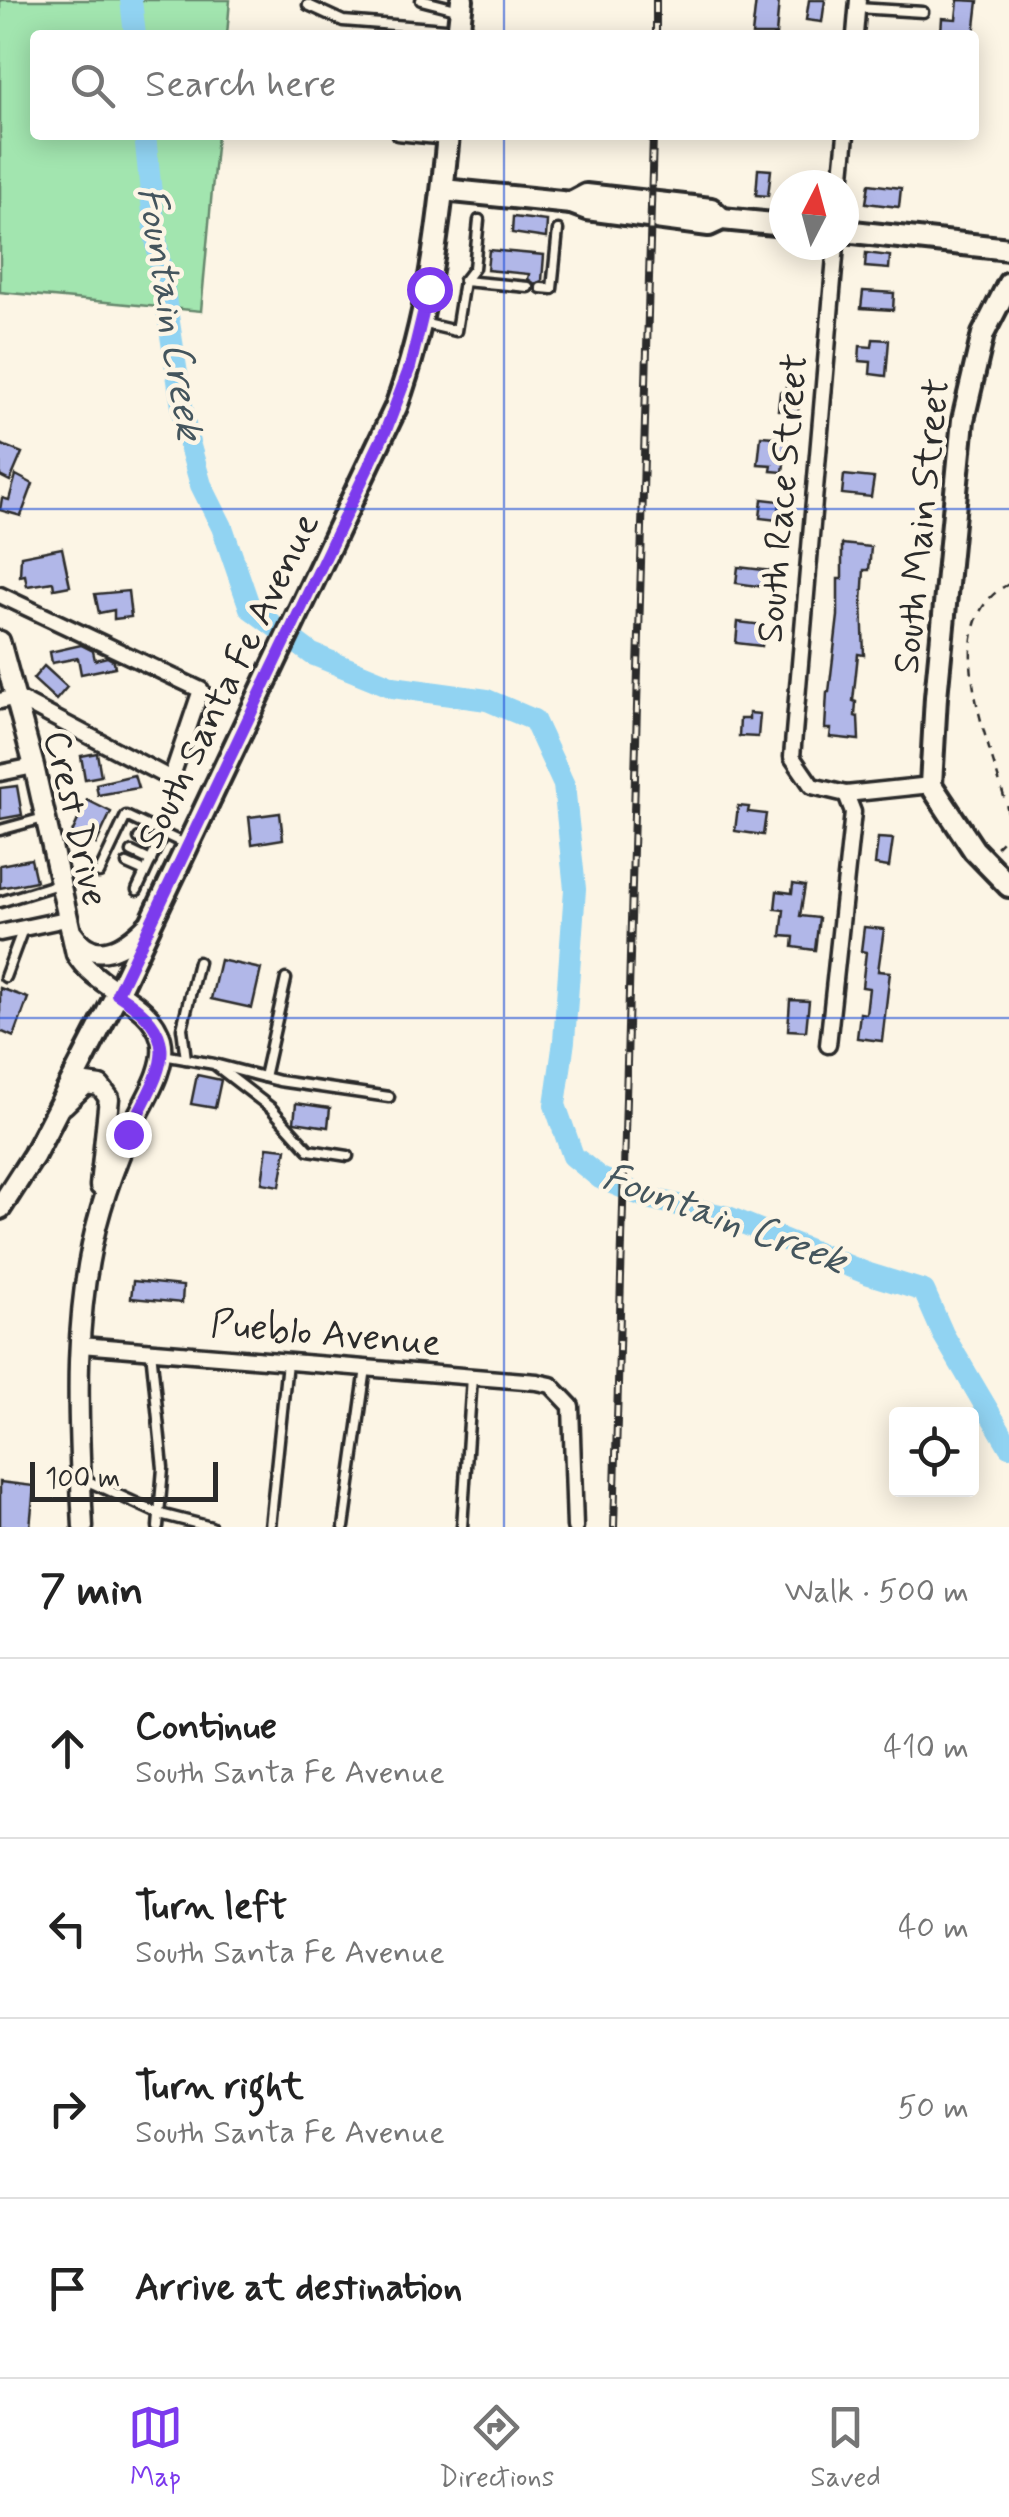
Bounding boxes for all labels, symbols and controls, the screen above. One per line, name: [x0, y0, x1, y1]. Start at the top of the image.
search box: [30, 30, 979, 140]
icon: search: [65, 58, 120, 113]
text: Search here: [145, 61, 336, 110]
north arrow: [769, 170, 859, 260]
water label: Fountain Creek: [123, 183, 215, 446]
route start: [407, 267, 453, 313]
street label: South Race Street: [746, 352, 821, 645]
street label: South Main Street: [883, 376, 962, 676]
street label: South Santa Fe Avenue: [127, 505, 332, 857]
street label: Crest Drive: [31, 726, 119, 911]
route end: [106, 1112, 152, 1158]
water label: Fountain Creek: [595, 1152, 856, 1289]
street label: Pueblo Avenue: [209, 1300, 443, 1369]
map controls: [889, 1407, 979, 1497]
button: locate: [889, 1407, 979, 1497]
scale bar: [30, 1457, 218, 1502]
text: 100 m: [45, 1461, 120, 1498]
text: 7 min: [40, 1565, 143, 1620]
text: Walk · 500 m: [784, 1571, 969, 1613]
text: Continue: [135, 1703, 277, 1752]
icon: ahead: [40, 1721, 95, 1776]
text: 410 m: [883, 1727, 969, 1769]
text: South Santa Fe Avenue: [135, 1752, 445, 1794]
text: Turn left: [135, 1883, 287, 1932]
icon: left: [40, 1901, 95, 1956]
text: 40 m: [898, 1907, 969, 1949]
text: South Santa Fe Avenue: [135, 1932, 445, 1974]
text: Turn right: [135, 2063, 304, 2112]
icon: right: [40, 2081, 95, 2136]
text: 50 m: [897, 2087, 969, 2129]
text: South Santa Fe Avenue: [135, 2112, 445, 2154]
icon: arrive: [40, 2261, 95, 2316]
text: Arrive at destination: [135, 2264, 462, 2313]
tab: Map: [128, 2400, 183, 2497]
tab: Directions: [439, 2400, 554, 2497]
tab: Saved: [810, 2400, 881, 2497]

